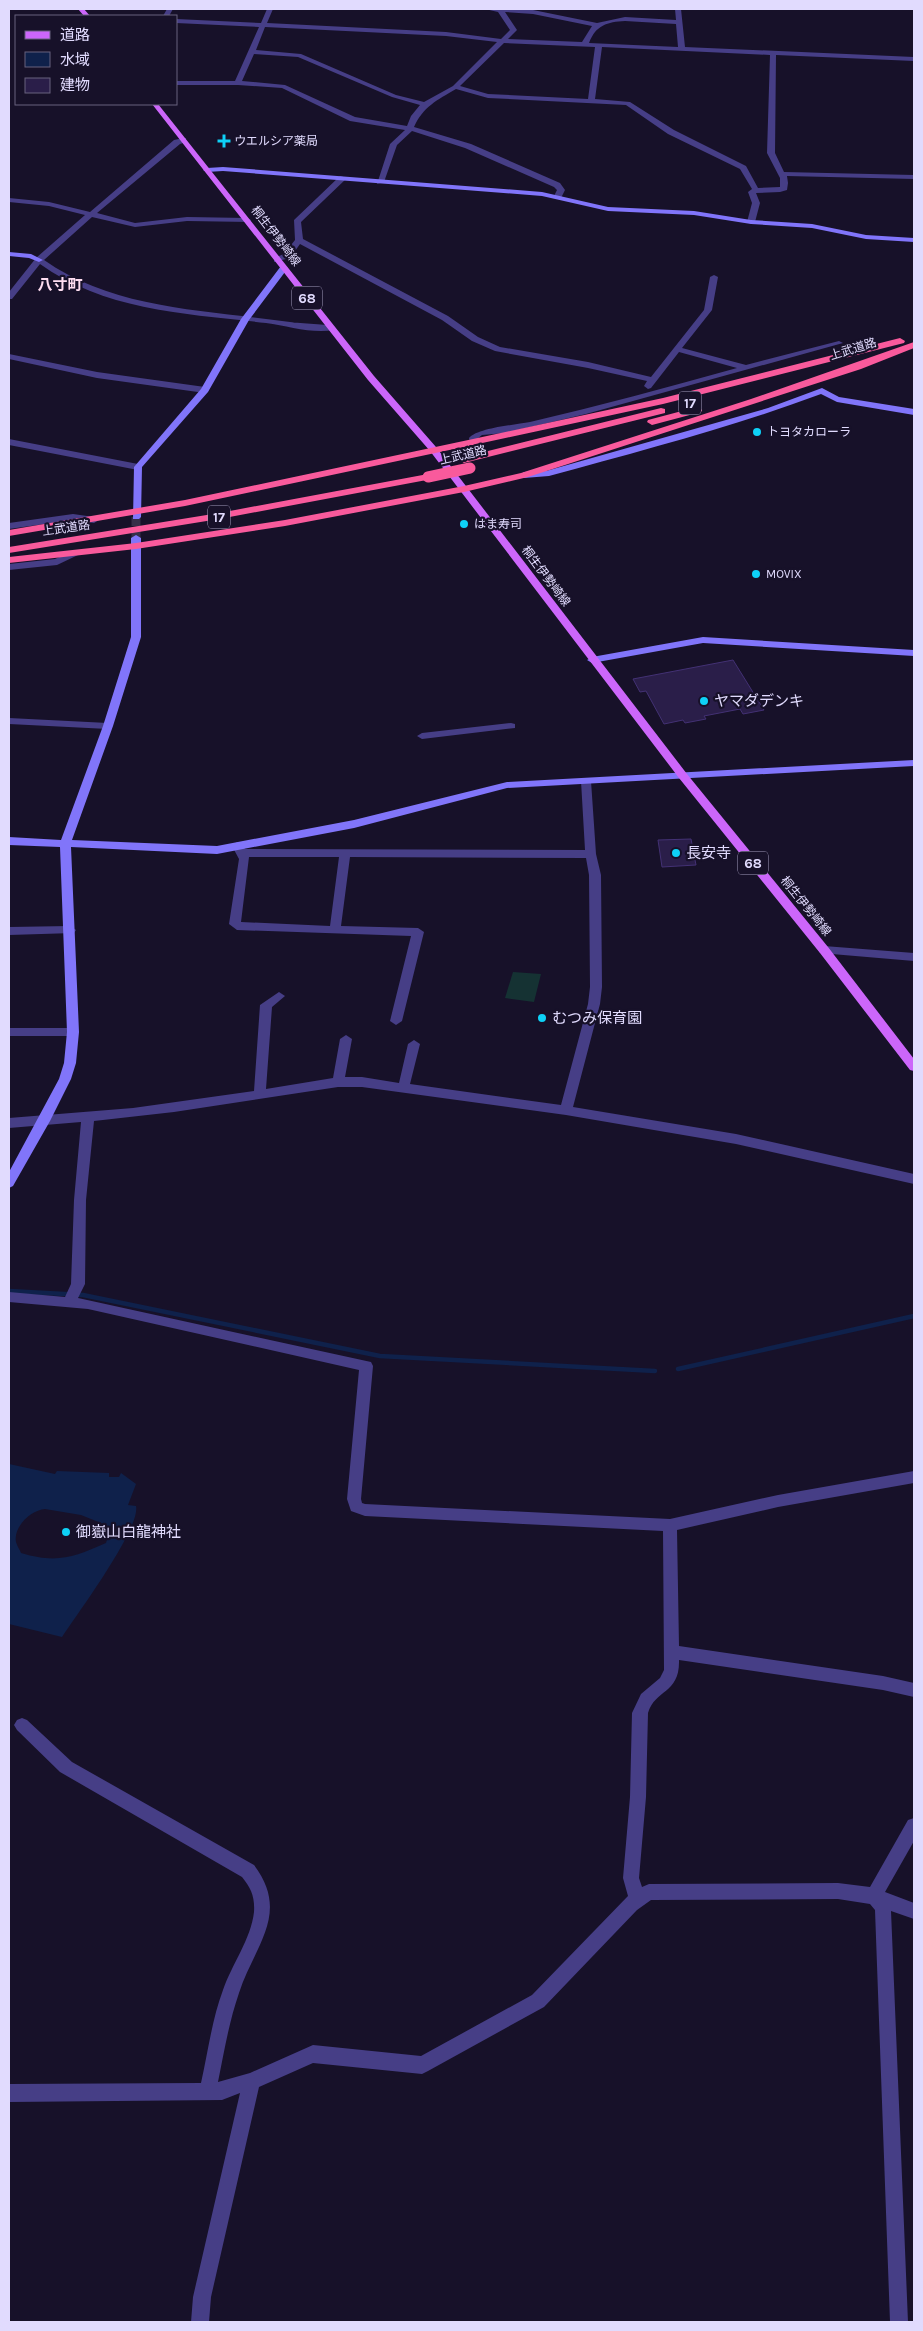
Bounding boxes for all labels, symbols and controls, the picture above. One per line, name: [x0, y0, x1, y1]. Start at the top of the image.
legend: [15, 15, 178, 105]
text: 道路: [60, 26, 90, 44]
text: 水域: [60, 51, 90, 69]
text: 建物: [60, 76, 90, 94]
place label: ウエルシア薬局: [234, 134, 318, 148]
marker: ウエルシア薬局: [218, 135, 230, 147]
street label: 桐生伊勢崎線: [248, 203, 304, 269]
district label: 八寸町: [37, 276, 83, 294]
road number: 68: [292, 286, 322, 310]
street label: 上武道路: [828, 335, 878, 363]
road number: 17: [679, 392, 701, 414]
place label: トヨタカローラ: [767, 425, 851, 439]
marker: トヨタカローラ: [751, 426, 763, 438]
street label: 上武道路: [438, 443, 488, 467]
road number: 17: [208, 506, 230, 528]
place label: はま寿司: [474, 517, 522, 531]
street label: 上武道路: [41, 518, 91, 538]
marker: はま寿司: [458, 518, 470, 530]
street label: 桐生伊勢崎線: [519, 543, 573, 609]
place label: MOVIX: [766, 567, 802, 581]
marker: MOVIX: [750, 568, 762, 580]
place label: ヤマダデンキ: [714, 692, 804, 710]
marker: ヤマダデンキ: [698, 695, 710, 707]
place label: 長安寺: [686, 844, 731, 862]
marker: 長安寺: [670, 847, 682, 859]
road number: 68: [738, 851, 768, 874]
street label: 桐生伊勢崎線: [778, 874, 834, 938]
place label: むつみ保育園: [552, 1009, 642, 1027]
marker: むつみ保育園: [536, 1012, 548, 1024]
place label: 御嶽山白龍神社: [76, 1523, 181, 1541]
marker: 御嶽山白龍神社: [60, 1526, 72, 1538]

